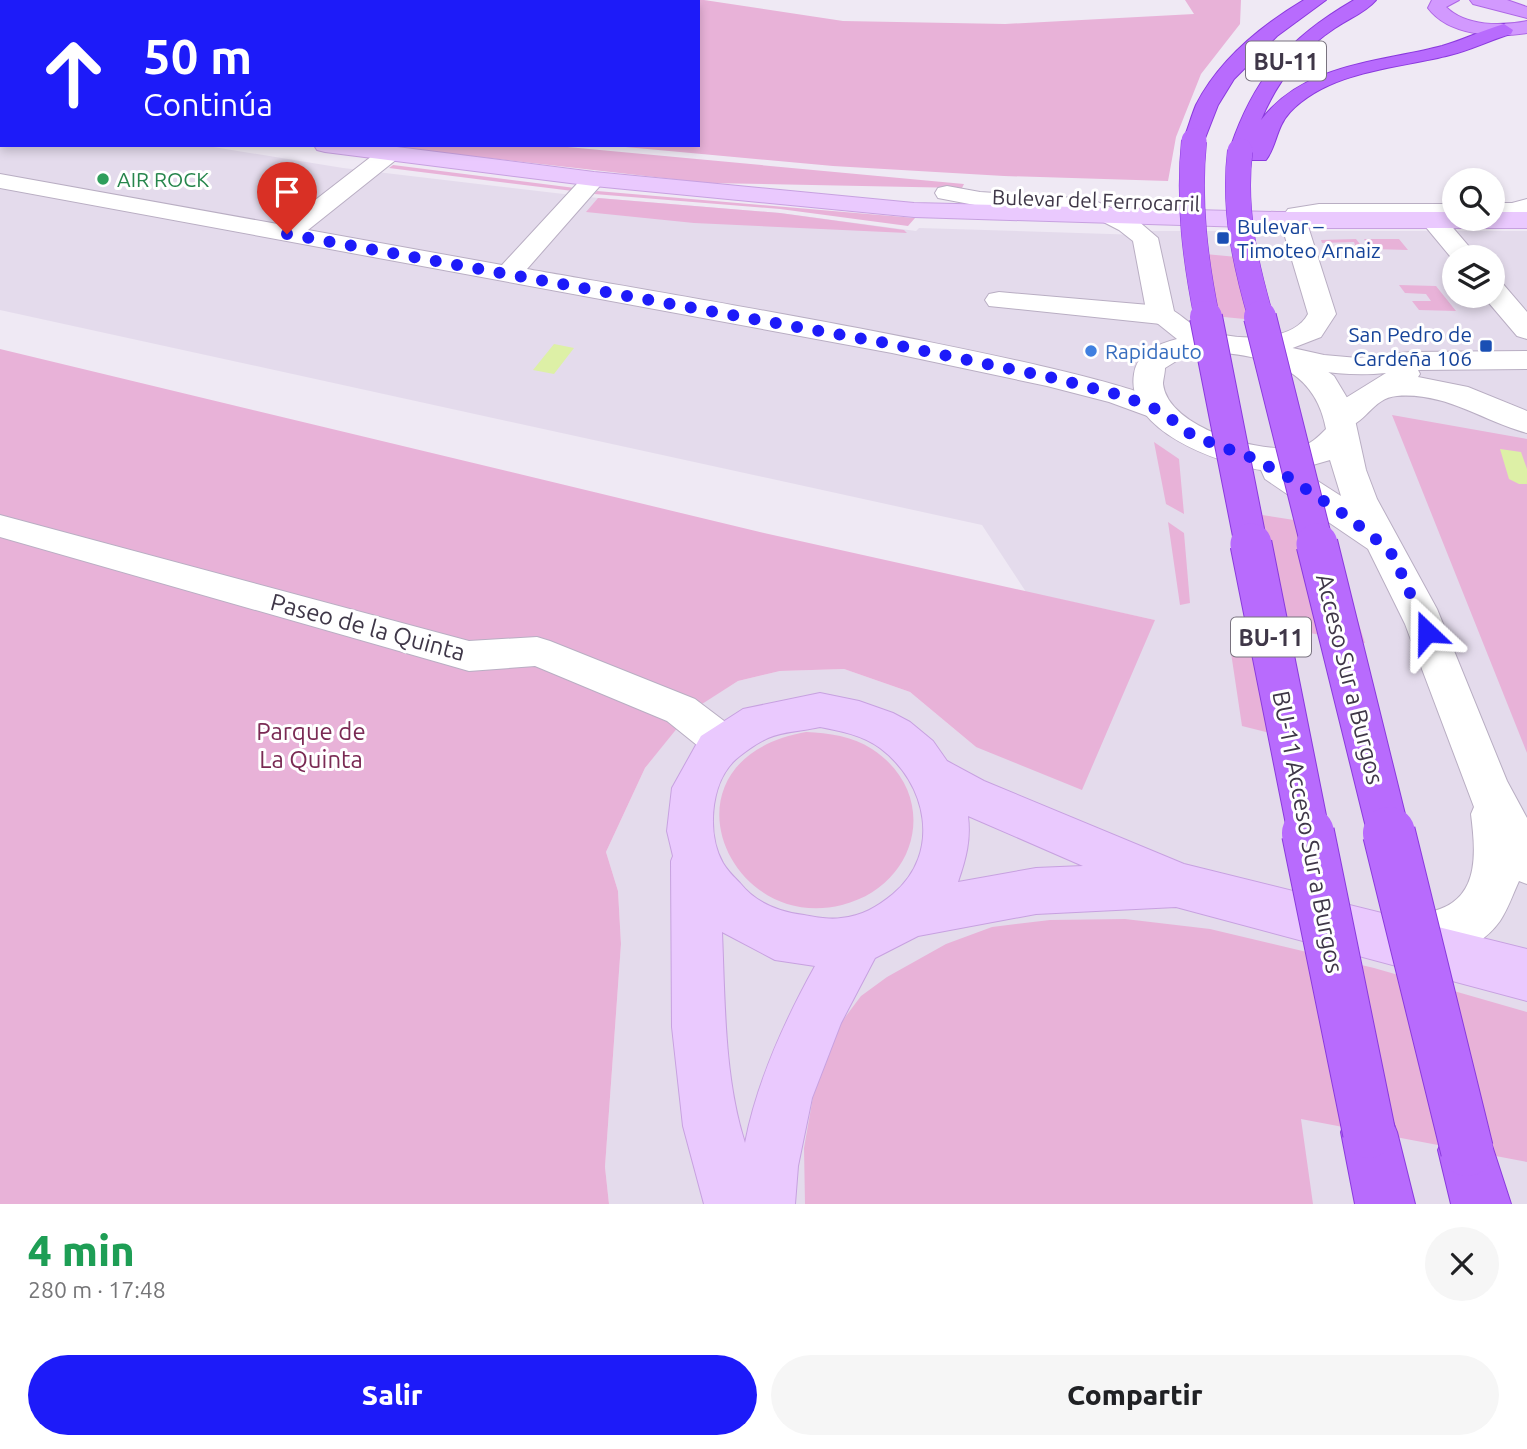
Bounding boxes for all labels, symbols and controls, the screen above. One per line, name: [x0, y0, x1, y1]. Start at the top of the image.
icon: ahead: [28, 28, 119, 119]
text: 50 m: [143, 28, 252, 83]
road number: BU-11: [1246, 41, 1326, 80]
text: Continúa: [143, 86, 273, 122]
pin: [257, 162, 317, 234]
place label: AIR ROCK: [117, 167, 209, 191]
map controls: [1442, 168, 1505, 308]
button: search: [1442, 168, 1505, 231]
marker: AIR ROCK: [95, 171, 111, 187]
icon: arrive: [268, 173, 306, 211]
street label: Bulevar del Ferrocarril: [992, 184, 1200, 216]
place label: Bulevar – Timoteo Arnaiz: [1237, 214, 1381, 262]
marker: Bulevar – Timoteo Arnaiz: [1215, 230, 1231, 246]
button: layers: [1442, 245, 1505, 308]
place label: San Pedro de Cardeña 106: [1348, 322, 1472, 370]
marker: San Pedro de Cardeña 106: [1478, 338, 1494, 354]
place label: Rapidauto: [1105, 339, 1202, 363]
marker: Rapidauto: [1083, 343, 1099, 359]
street label: Acceso Sur a Burgos: [1311, 571, 1389, 787]
street label: Paseo de la Quinta: [268, 588, 468, 666]
position arrow: [1390, 595, 1464, 669]
road number: BU-11: [1231, 618, 1311, 656]
street label: BU-11 Acceso Sur a Burgos: [1267, 689, 1349, 975]
park label: Parque de La Quinta: [256, 718, 366, 773]
text: 4 min: [28, 1227, 135, 1274]
button: close: [1425, 1227, 1499, 1301]
text: 280 m · 17:48: [28, 1277, 166, 1302]
button: Salir: [28, 1355, 757, 1435]
button: Compartir: [771, 1355, 1499, 1435]

